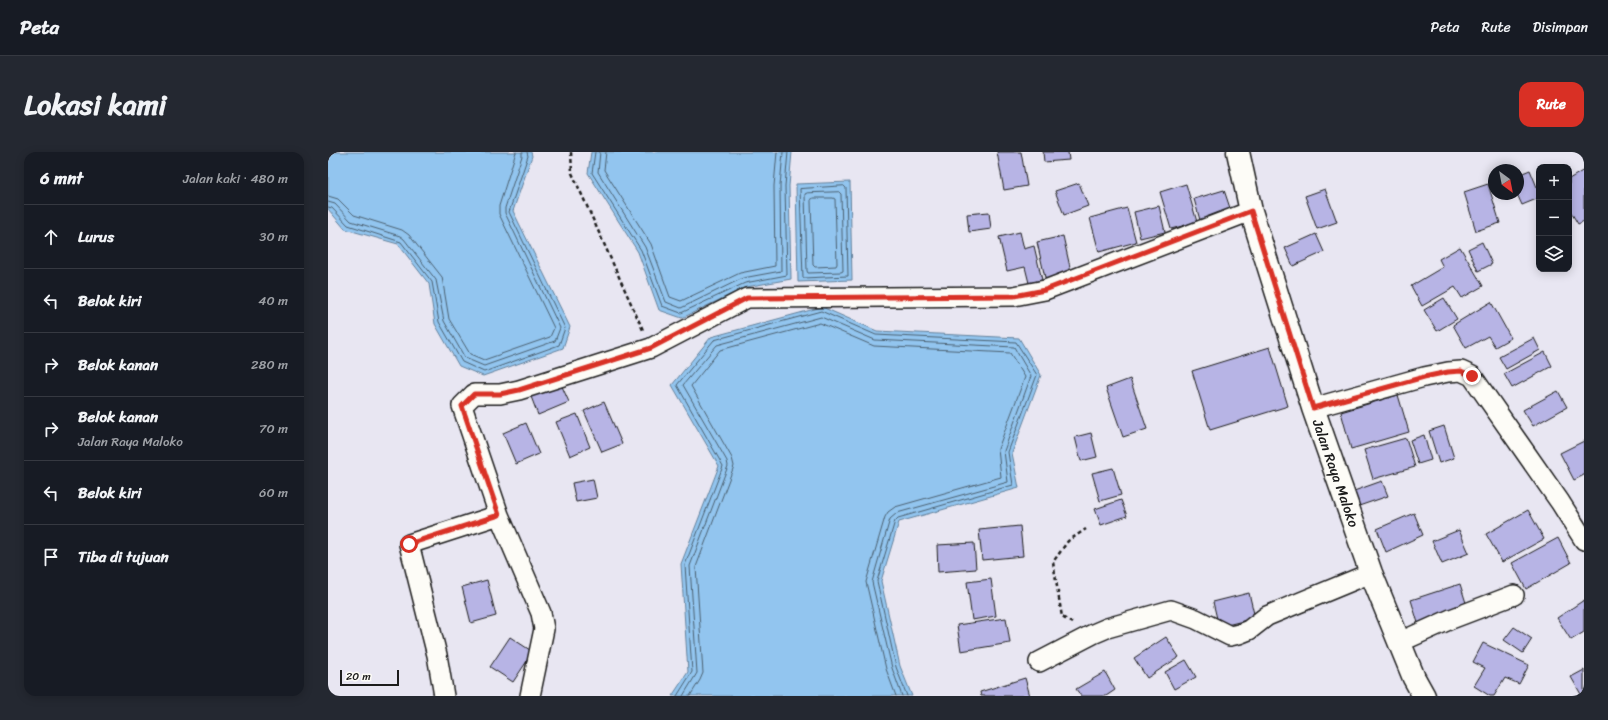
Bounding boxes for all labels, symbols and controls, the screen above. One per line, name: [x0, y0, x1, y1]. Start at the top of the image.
text: Peta: [20, 11, 59, 44]
text: Peta: [1431, 15, 1459, 40]
text: Rute: [1481, 15, 1511, 40]
text: Disimpan: [1533, 15, 1588, 40]
text: Lokasi kami: [24, 80, 166, 129]
button: Rute: [1519, 82, 1584, 127]
text: 6 mnt: [40, 163, 83, 193]
north arrow: [1488, 164, 1524, 200]
map controls: [1536, 164, 1572, 272]
button: +: [1536, 164, 1572, 200]
text: Jalan kaki · 480 m: [183, 167, 288, 190]
button: −: [1536, 200, 1572, 236]
text: Lurus: [78, 224, 114, 250]
text: 30 m: [259, 225, 288, 248]
icon: ahead: [40, 226, 62, 248]
button: layers: [1536, 236, 1572, 272]
text: Belok kiri: [78, 288, 141, 314]
text: 40 m: [258, 289, 288, 312]
icon: left: [40, 290, 62, 312]
text: Belok kanan: [78, 352, 158, 378]
text: 280 m: [251, 353, 288, 376]
icon: right: [40, 354, 62, 376]
route end: [1463, 367, 1481, 385]
text: Belok kanan: [78, 404, 158, 430]
street label: Jalan Raya Maloko: [1305, 415, 1366, 531]
text: 70 m: [259, 417, 288, 440]
icon: right: [40, 418, 62, 440]
text: Jalan Raya Maloko: [78, 430, 183, 453]
text: Belok kiri: [78, 480, 141, 506]
text: 60 m: [259, 481, 288, 504]
icon: left: [40, 482, 62, 504]
route start: [400, 535, 418, 553]
text: Tiba di tujuan: [78, 544, 169, 570]
icon: arrive: [40, 546, 62, 568]
text: 20 m: [346, 667, 371, 686]
scale bar: [340, 668, 399, 687]

